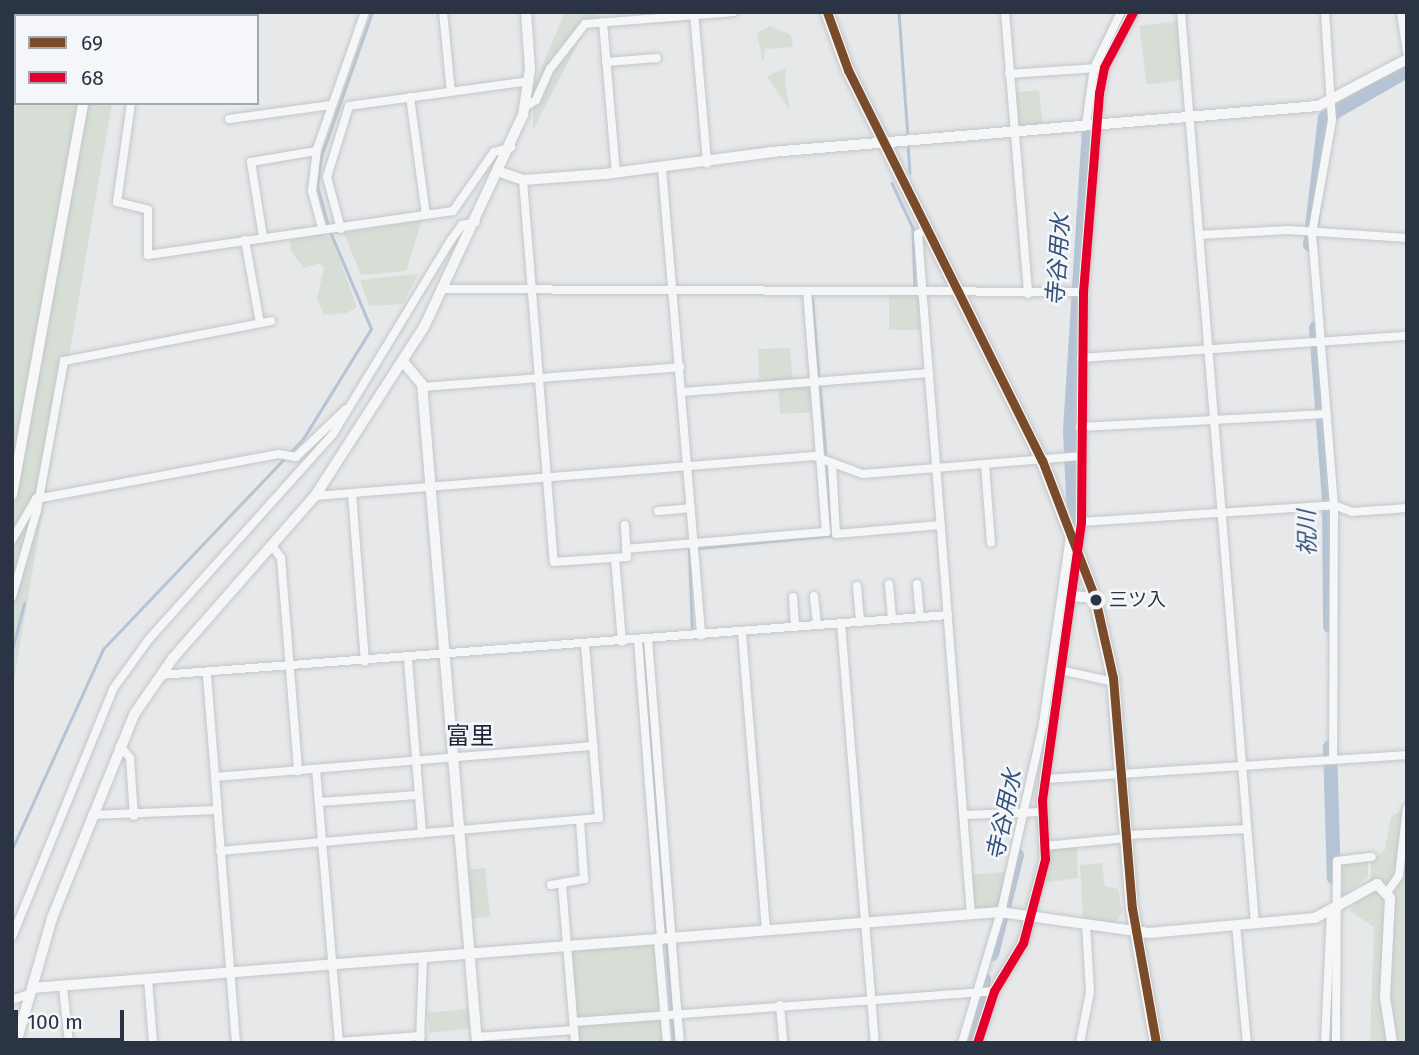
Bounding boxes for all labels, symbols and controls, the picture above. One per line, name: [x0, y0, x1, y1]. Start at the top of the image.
legend: [14, 14, 259, 105]
text: 69: [81, 30, 103, 56]
text: 68: [81, 65, 104, 91]
water label: 寺谷用水: [1041, 213, 1075, 307]
water label: 祝川: [1293, 510, 1321, 556]
place label: 三ツ入: [1109, 589, 1166, 611]
marker: 三ツ入: [1089, 593, 1103, 607]
district label: 富里: [446, 723, 494, 751]
water label: 寺谷用水: [981, 767, 1027, 863]
scale bar: [18, 996, 128, 1040]
text: 100 m: [27, 1009, 83, 1035]

